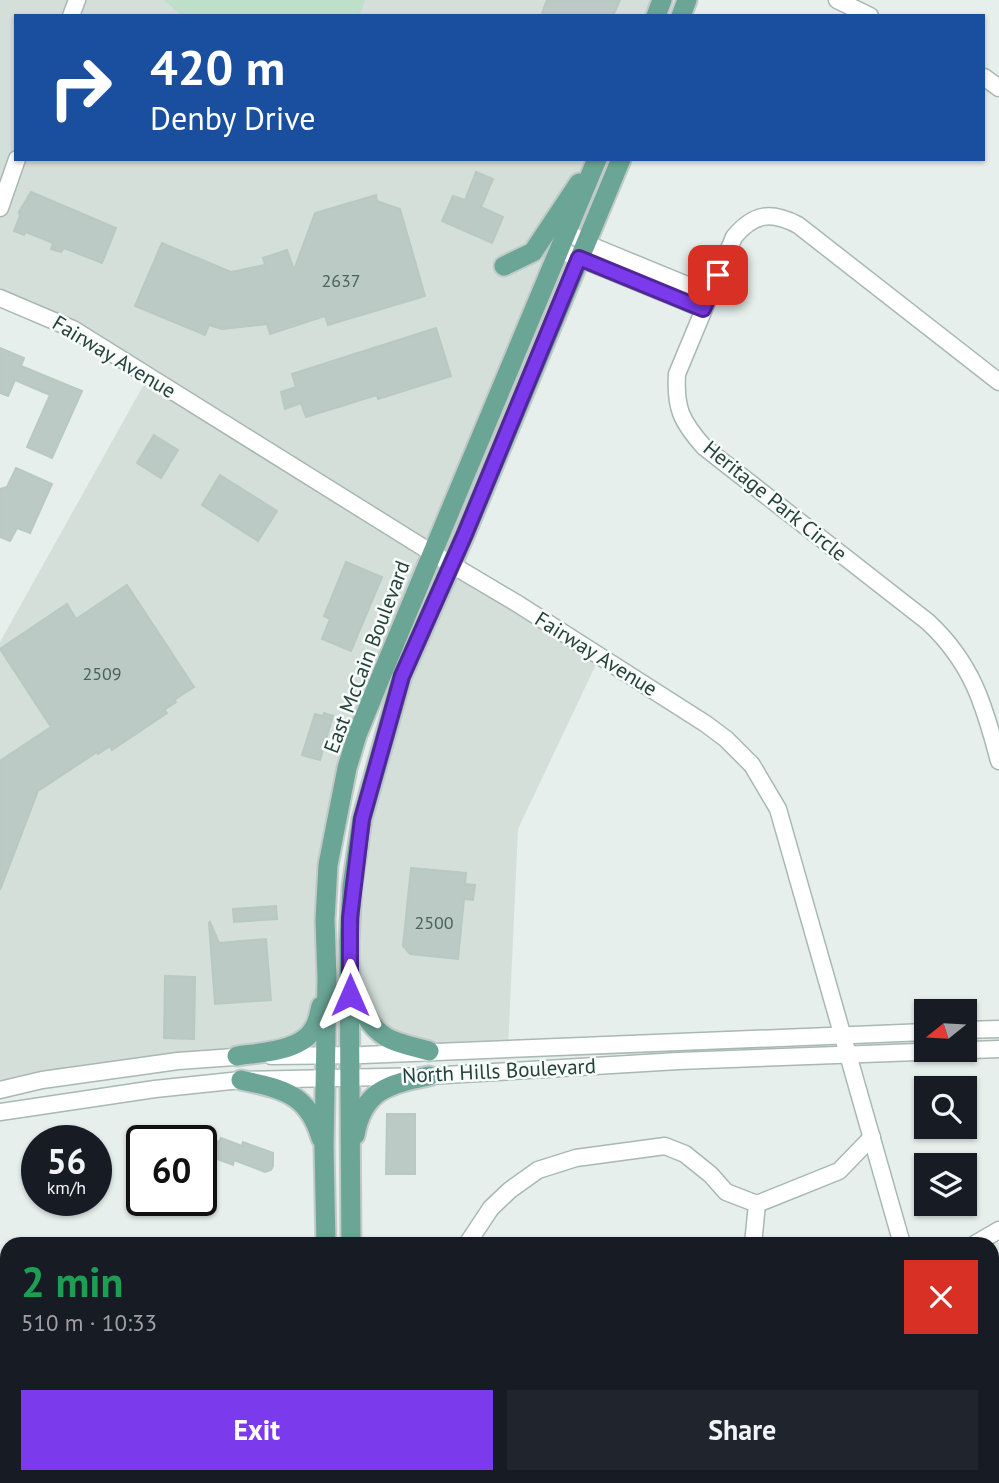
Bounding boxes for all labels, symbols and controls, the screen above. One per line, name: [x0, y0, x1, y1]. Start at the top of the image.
text: 420 m: [150, 35, 285, 99]
icon: right: [35, 42, 126, 133]
text: Denby Drive: [150, 97, 316, 139]
pin: [688, 245, 748, 305]
icon: arrive: [699, 256, 737, 294]
house number: 2637: [321, 269, 361, 292]
street label: Fairway Avenue: [48, 309, 181, 404]
street label: Heritage Park Circle: [698, 434, 853, 567]
street label: East McCain Boulevard: [317, 557, 416, 757]
street label: Fairway Avenue: [530, 605, 663, 702]
house number: 2509: [82, 662, 122, 685]
house number: 2500: [414, 911, 454, 934]
position arrow: [313, 958, 387, 1032]
north arrow: [914, 999, 976, 1062]
map controls: [914, 999, 977, 1216]
street label: North Hills Boulevard: [401, 1052, 597, 1089]
button: search: [914, 1076, 977, 1139]
speed limit sign: 60: [126, 1125, 217, 1216]
text: 56: [47, 1138, 86, 1184]
button: layers: [914, 1153, 977, 1216]
text: km/h: [47, 1176, 86, 1199]
text: 2 min: [21, 1254, 123, 1309]
button: close: [904, 1260, 978, 1334]
text: 510 m · 10:33: [21, 1308, 157, 1337]
button: Exit: [21, 1390, 493, 1470]
button: Share: [507, 1390, 978, 1470]

